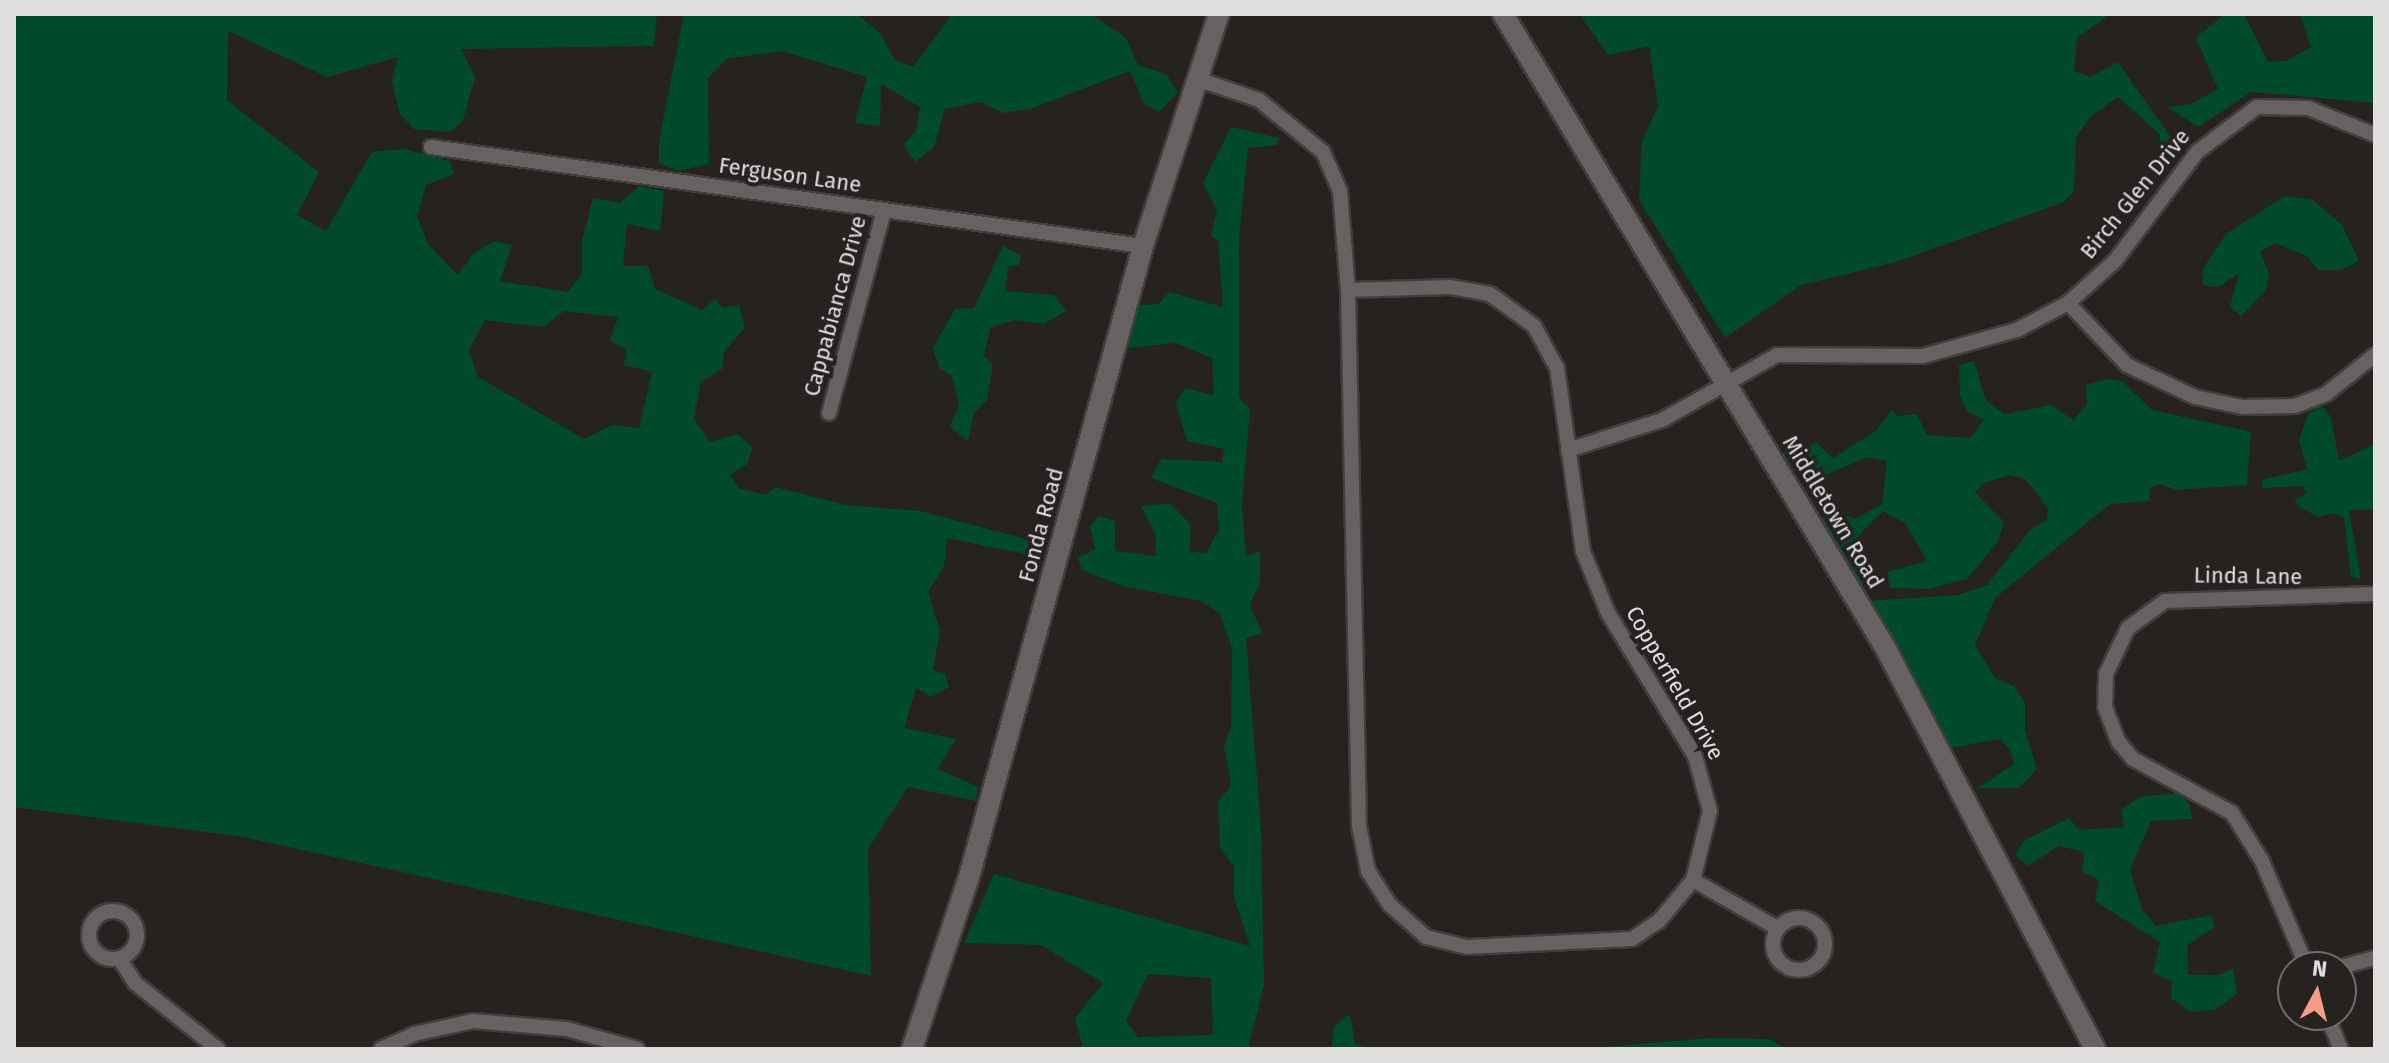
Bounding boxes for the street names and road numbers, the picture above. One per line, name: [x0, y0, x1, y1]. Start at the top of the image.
street label: Birch Glen Drive: [2075, 124, 2195, 264]
street label: Ferguson Lane: [717, 152, 863, 198]
street label: Cappabianca Drive: [798, 213, 872, 399]
street label: Middletown Road: [1777, 431, 1889, 593]
street label: Fonda Road: [1013, 465, 1069, 585]
street label: Linda Lane: [2193, 562, 2303, 590]
street label: Copperfield Drive: [1620, 602, 1730, 764]

